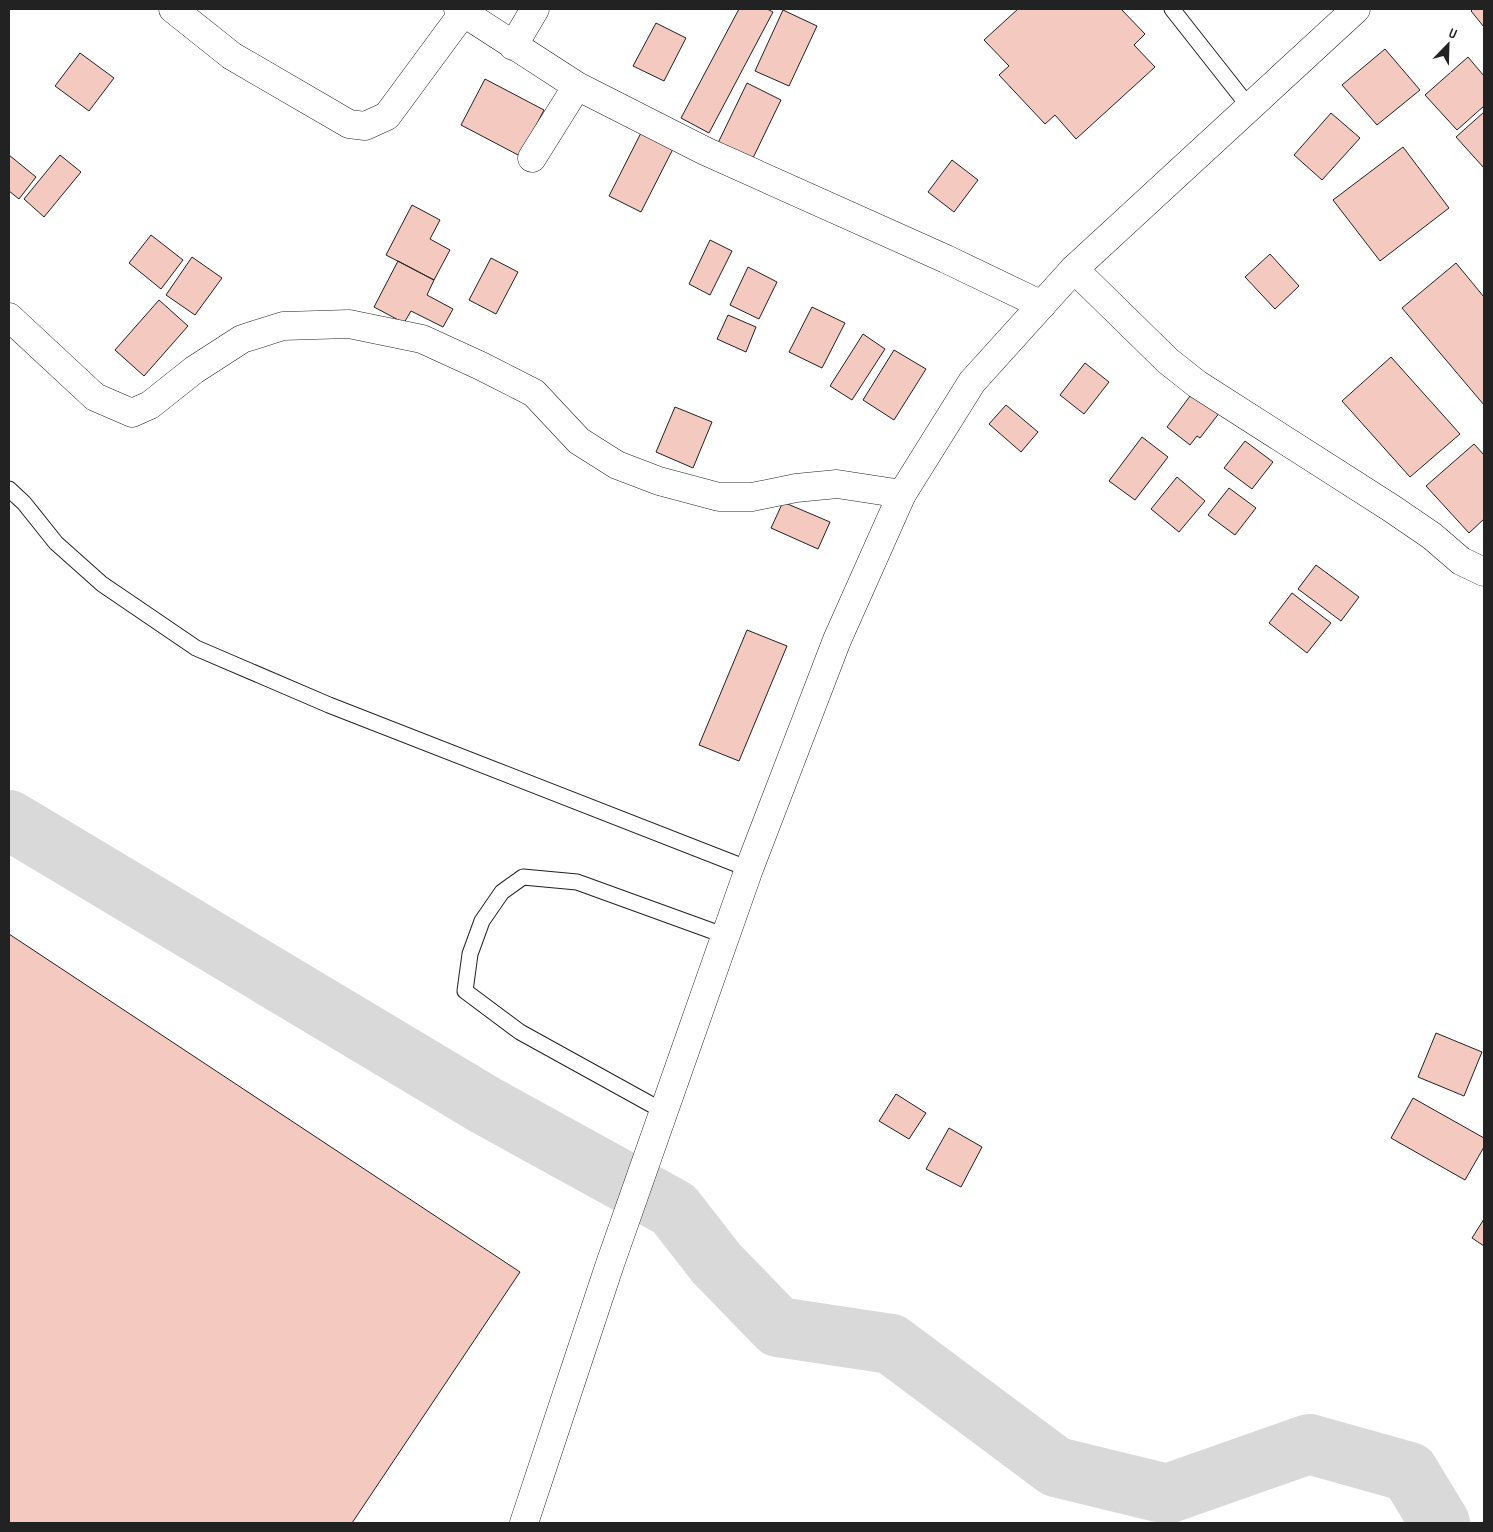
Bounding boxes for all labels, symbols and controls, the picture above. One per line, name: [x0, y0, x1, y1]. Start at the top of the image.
north arrow: [1423, 20, 1473, 70]
text: U: [1446, 24, 1460, 43]

